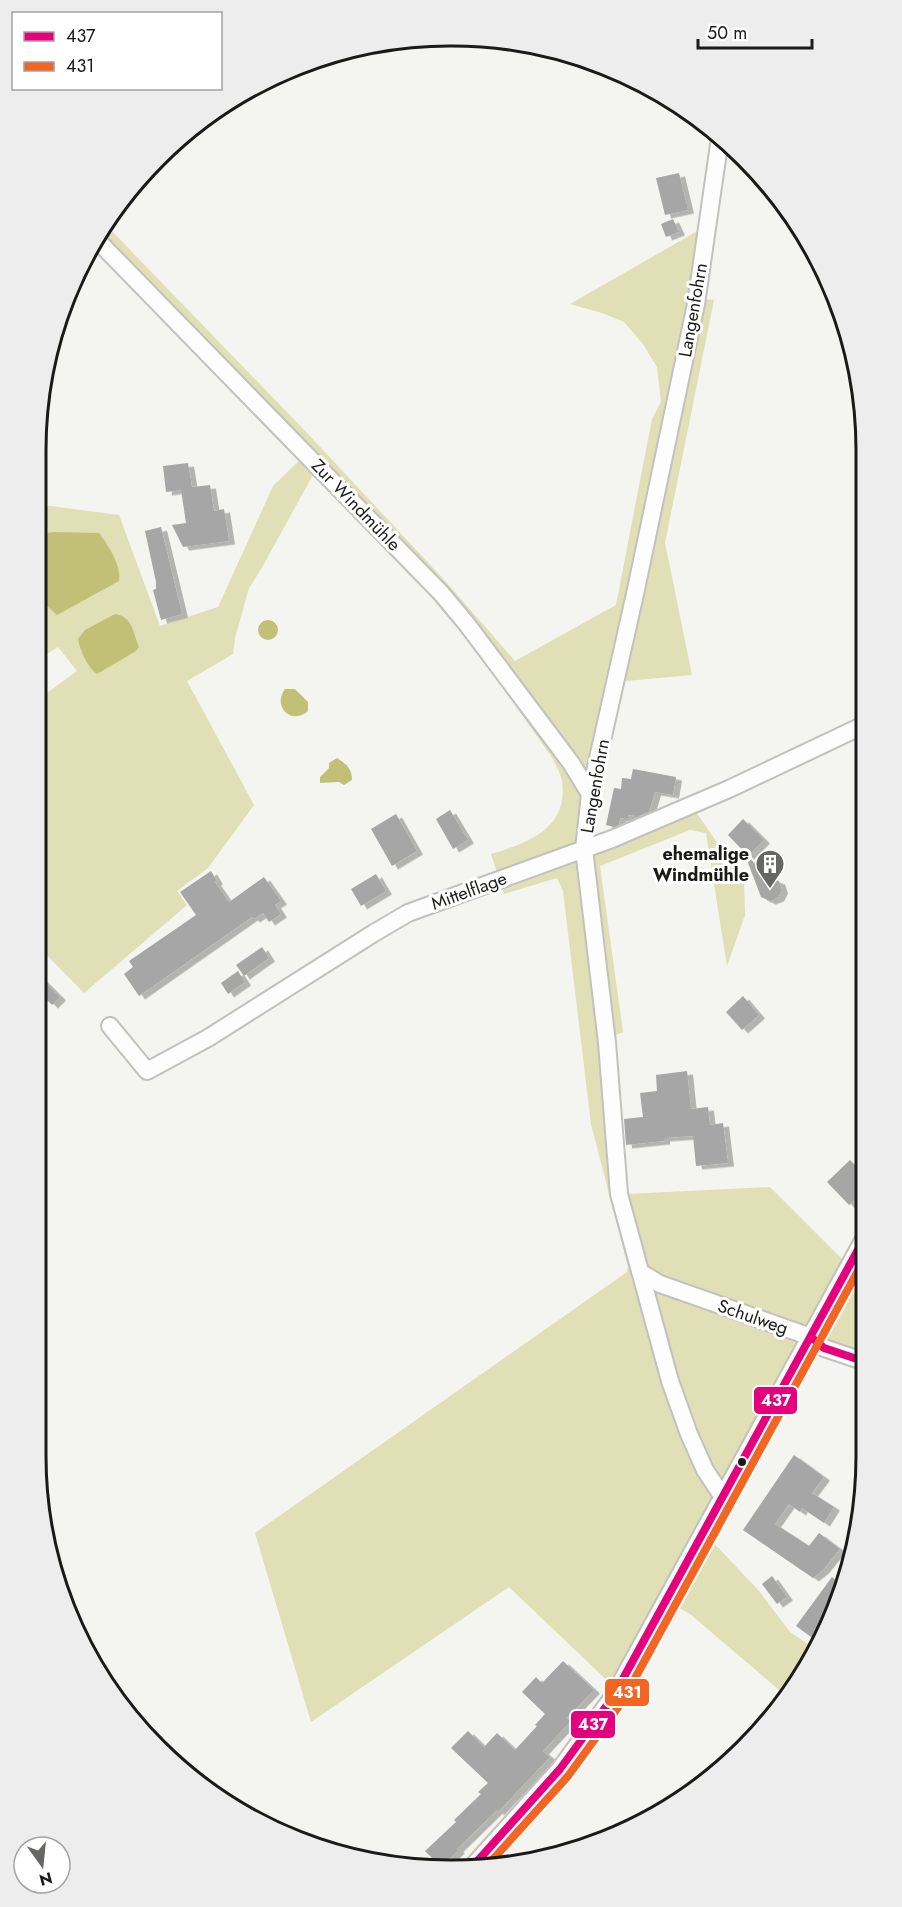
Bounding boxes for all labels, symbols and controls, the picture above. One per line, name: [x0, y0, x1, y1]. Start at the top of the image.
legend: [12, 12, 222, 90]
scale bar: [698, 12, 812, 50]
text: 50 m: [707, 20, 747, 46]
text: 437: [66, 23, 96, 49]
text: 431: [66, 53, 94, 79]
street label: Langenfohrn: [672, 261, 714, 359]
street label: Zur Windmühle: [305, 453, 407, 557]
street label: Langenfohrn: [574, 737, 616, 835]
place label: ehemalige Windmühle: [653, 841, 749, 888]
building icon: ehemalige Windmühle: [754, 848, 786, 890]
street label: Mittelflage: [428, 865, 510, 917]
street label: Schulweg: [714, 1293, 792, 1341]
line badge: 437: [753, 1386, 798, 1415]
text: 437: [761, 1389, 792, 1412]
unlabelled marker: [736, 1456, 748, 1468]
line badge: 431: [604, 1678, 650, 1707]
text: 431: [612, 1681, 642, 1704]
line badge: 437: [570, 1710, 616, 1739]
text: 437: [578, 1713, 609, 1736]
north arrow: [12, 1835, 72, 1895]
text: N: [37, 1866, 55, 1892]

